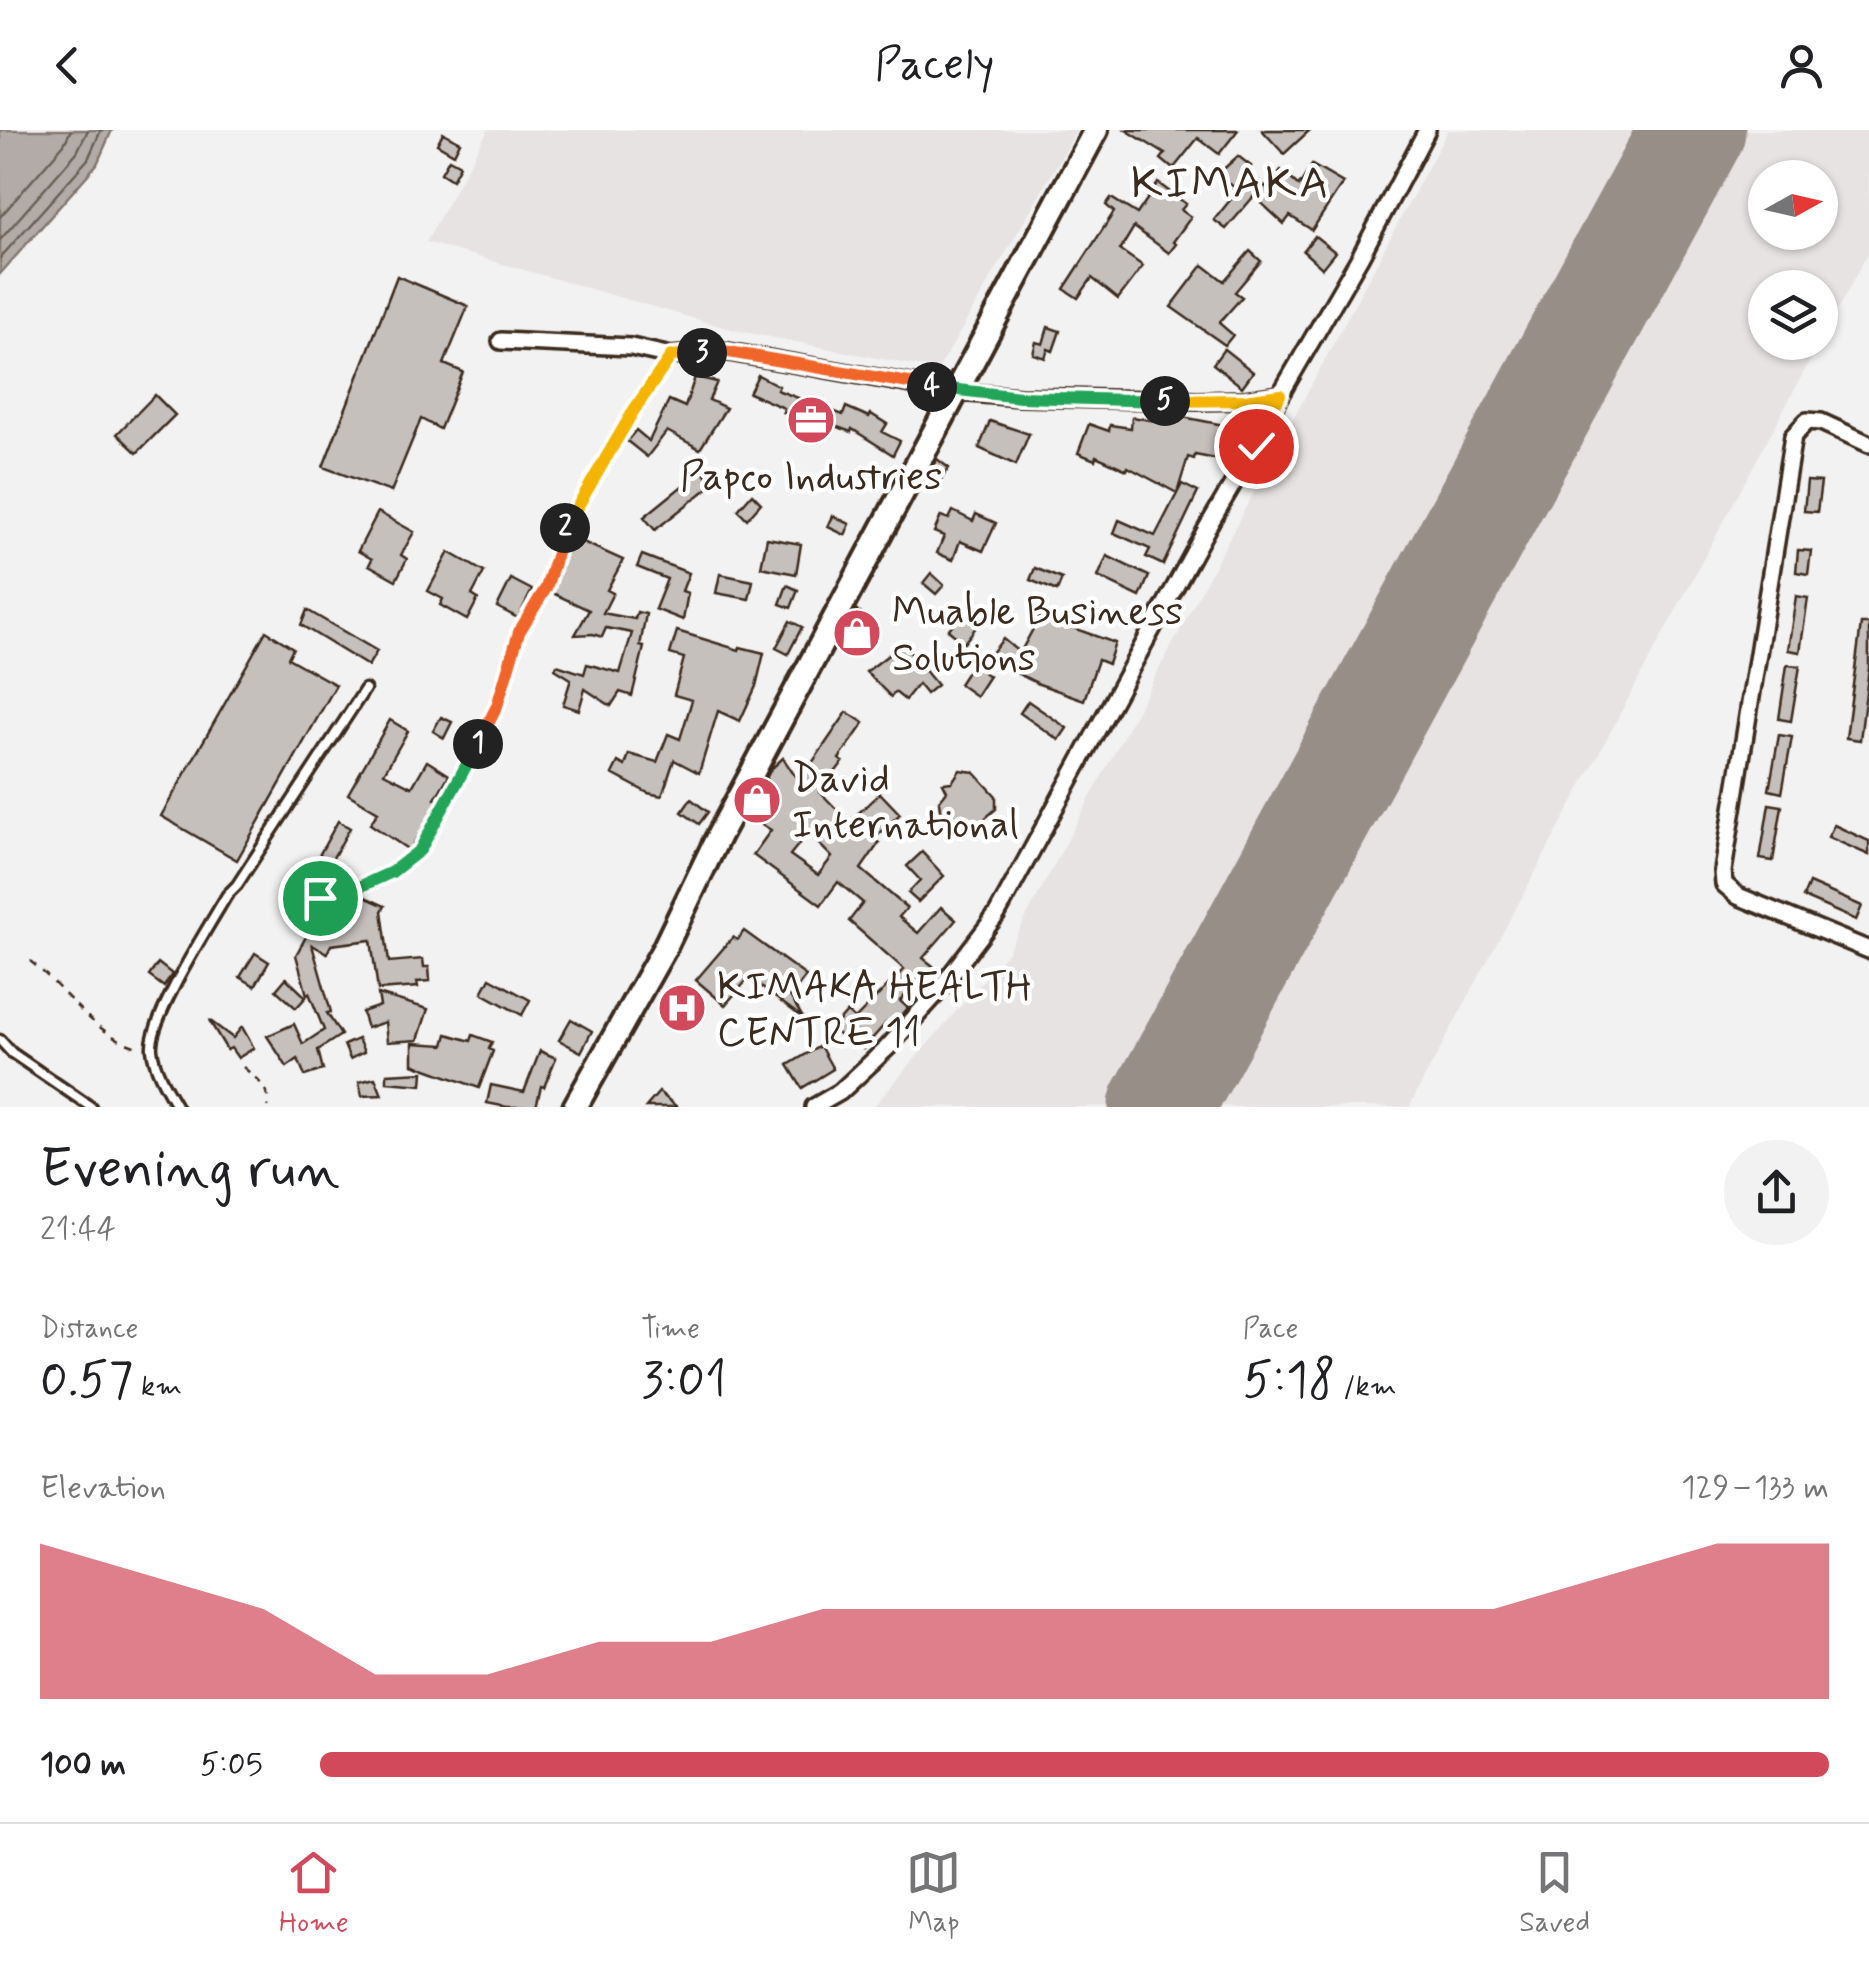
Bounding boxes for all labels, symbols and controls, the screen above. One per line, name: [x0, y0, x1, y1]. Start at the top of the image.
text: Pacely: [875, 36, 994, 95]
icon: back: [40, 38, 95, 93]
icon: person: [1774, 38, 1829, 93]
district label: KIMAKA: [1131, 155, 1331, 214]
north arrow: [1748, 160, 1838, 250]
map controls: [1748, 160, 1838, 360]
button: layers: [1748, 270, 1838, 360]
pin: 3: [677, 328, 727, 378]
text: 3: [696, 334, 708, 371]
pin: 4: [907, 362, 957, 412]
text: 4: [924, 368, 940, 405]
pin: 5: [1140, 376, 1190, 426]
text: 5: [1157, 382, 1173, 419]
office icon: Papco Industries: [785, 394, 837, 446]
pin: [1214, 404, 1299, 489]
icon: check: [1229, 419, 1284, 474]
place label: Papco Industries: [680, 452, 942, 504]
pin: 2: [540, 503, 590, 553]
text: 2: [558, 509, 572, 546]
place label: Muable Business Solutions: [892, 587, 1183, 685]
shop icon: Muable Business Solutions: [831, 607, 883, 659]
pin: 1: [453, 719, 503, 769]
text: 1: [472, 725, 484, 762]
place label: David International: [792, 754, 1019, 852]
shop icon: David International: [731, 774, 783, 826]
pin: [278, 856, 363, 941]
icon: arrive: [293, 871, 348, 926]
place label: KIMAKA HEALTH CENTRE 11: [717, 962, 1032, 1060]
hospital icon: KIMAKA HEALTH CENTRE 11: [656, 982, 708, 1034]
text: Evening run: [40, 1135, 340, 1207]
button: share: [1724, 1140, 1829, 1245]
text: 21:44: [40, 1209, 116, 1251]
text: Distance: [40, 1311, 138, 1348]
text: Time: [641, 1311, 700, 1348]
text: Pace: [1243, 1311, 1298, 1348]
text: 0.57: [40, 1348, 134, 1414]
text: 3:01: [641, 1348, 727, 1414]
text: 5:18: [1243, 1348, 1336, 1414]
text: km: [134, 1369, 182, 1406]
text: /km: [1336, 1369, 1396, 1406]
text: Elevation: [40, 1467, 166, 1509]
text: 129–133 m: [1681, 1467, 1829, 1509]
text: 100 m: [40, 1744, 126, 1786]
text: 5:05: [200, 1744, 263, 1786]
tab: Home: [279, 1845, 349, 1942]
tab: Map: [906, 1845, 961, 1942]
tab: Saved: [1519, 1845, 1590, 1942]

